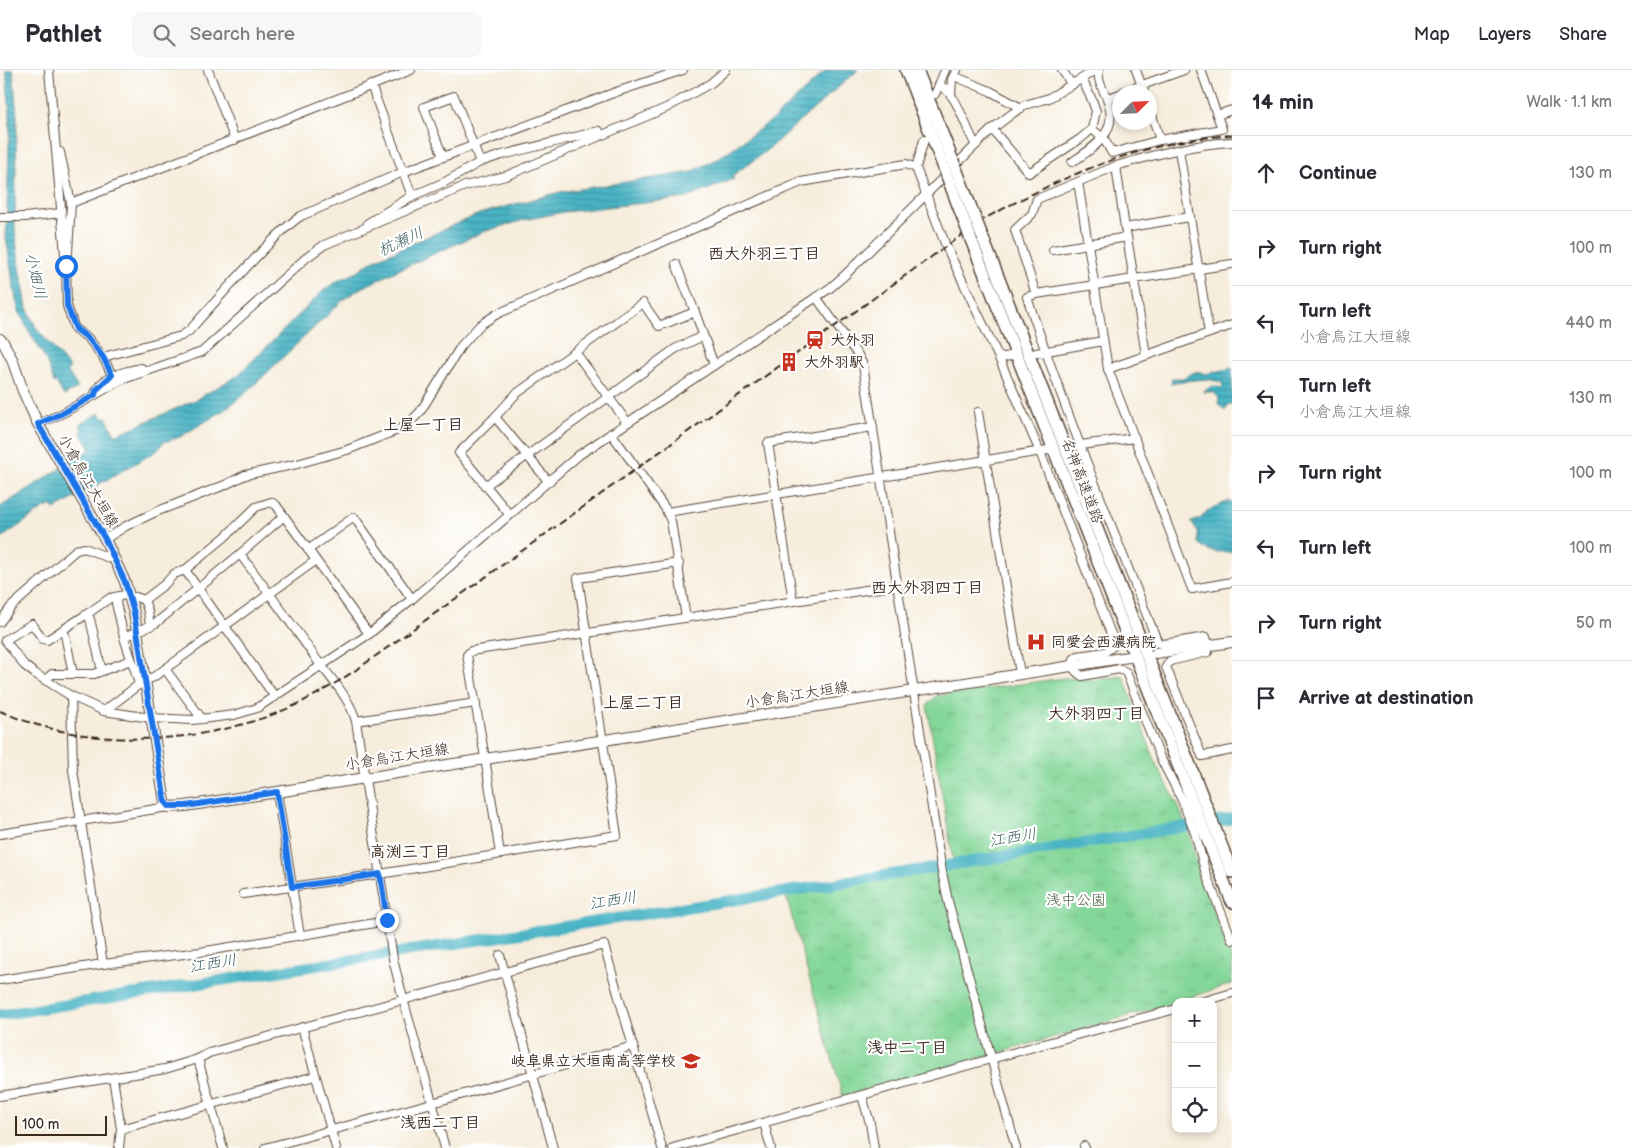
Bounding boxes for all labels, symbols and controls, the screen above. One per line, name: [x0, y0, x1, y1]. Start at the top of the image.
search box: [132, 12, 482, 57]
text: Pathlet: [25, 20, 102, 49]
icon: search: [150, 21, 178, 49]
text: Search here: [190, 23, 295, 46]
text: Map: [1414, 24, 1450, 45]
text: Layers: [1478, 24, 1531, 45]
text: Share: [1559, 24, 1607, 45]
north arrow: [1112, 85, 1157, 130]
text: 14 min: [1252, 90, 1314, 115]
text: Walk · 1.1 km: [1527, 93, 1612, 112]
icon: ahead: [1252, 159, 1280, 187]
text: Continue: [1299, 162, 1377, 185]
text: 130 m: [1569, 164, 1612, 183]
water label: 杭瀬川: [375, 223, 427, 261]
icon: right: [1252, 234, 1280, 262]
text: Turn right: [1299, 237, 1382, 260]
text: 100 m: [1569, 239, 1612, 258]
district label: 西大外羽三丁目: [708, 245, 820, 264]
water label: 小畑川: [20, 250, 50, 302]
route start: [55, 255, 78, 278]
text: Turn left: [1299, 300, 1371, 323]
icon: left: [1252, 309, 1280, 337]
text: 440 m: [1566, 314, 1612, 333]
text: 小倉烏江大垣線: [1299, 328, 1411, 347]
station icon: 大外羽: [804, 329, 826, 351]
place label: 大外羽: [830, 331, 875, 350]
building icon: 大外羽駅: [778, 351, 800, 373]
place label: 大外羽駅: [804, 353, 864, 372]
text: Turn left: [1299, 375, 1371, 398]
icon: left: [1252, 384, 1280, 412]
text: 130 m: [1569, 389, 1612, 408]
text: 小倉烏江大垣線: [1299, 403, 1411, 422]
district label: 上屋一丁目: [383, 416, 463, 435]
street label: 小倉烏江大垣線: [54, 431, 122, 531]
street label: 名神高速道路: [1057, 436, 1107, 526]
icon: right: [1252, 459, 1280, 487]
text: Turn right: [1299, 462, 1382, 485]
text: 100 m: [1569, 464, 1612, 483]
icon: left: [1252, 534, 1280, 562]
text: Turn left: [1299, 537, 1371, 560]
text: 100 m: [1569, 539, 1612, 558]
district label: 西大外羽四丁目: [871, 579, 983, 598]
icon: right: [1252, 609, 1280, 637]
text: Turn right: [1299, 612, 1382, 635]
text: 50 m: [1576, 614, 1612, 633]
hospital icon: 同愛会西濃病院: [1025, 631, 1047, 653]
place label: 同愛会西濃病院: [1051, 633, 1156, 652]
street label: 小倉烏江大垣線: [744, 677, 850, 713]
icon: arrive: [1252, 684, 1280, 712]
text: Arrive at destination: [1299, 687, 1474, 710]
district label: 上屋二丁目: [603, 694, 683, 713]
district label: 大外羽四丁目: [1048, 705, 1144, 724]
street label: 小倉烏江大垣線: [344, 739, 450, 775]
water label: 江西川: [988, 825, 1038, 851]
district label: 高渕三丁目: [370, 843, 450, 862]
water label: 江西川: [588, 888, 638, 914]
park label: 浅中公園: [1046, 891, 1106, 910]
route end: [376, 909, 399, 932]
water label: 江西川: [188, 951, 238, 977]
map controls: [1172, 998, 1217, 1133]
button: +: [1172, 998, 1217, 1043]
district label: 浅中二丁目: [867, 1039, 947, 1058]
button: −: [1172, 1043, 1217, 1088]
school or university icon: 岐阜県立大垣南高等学校: [680, 1050, 702, 1072]
place label: 岐阜県立大垣南高等学校: [511, 1052, 676, 1071]
button: locate: [1172, 1088, 1217, 1133]
scale bar: [15, 1113, 108, 1136]
district label: 浅西二丁目: [400, 1114, 480, 1133]
text: 100 m: [22, 1116, 59, 1133]

